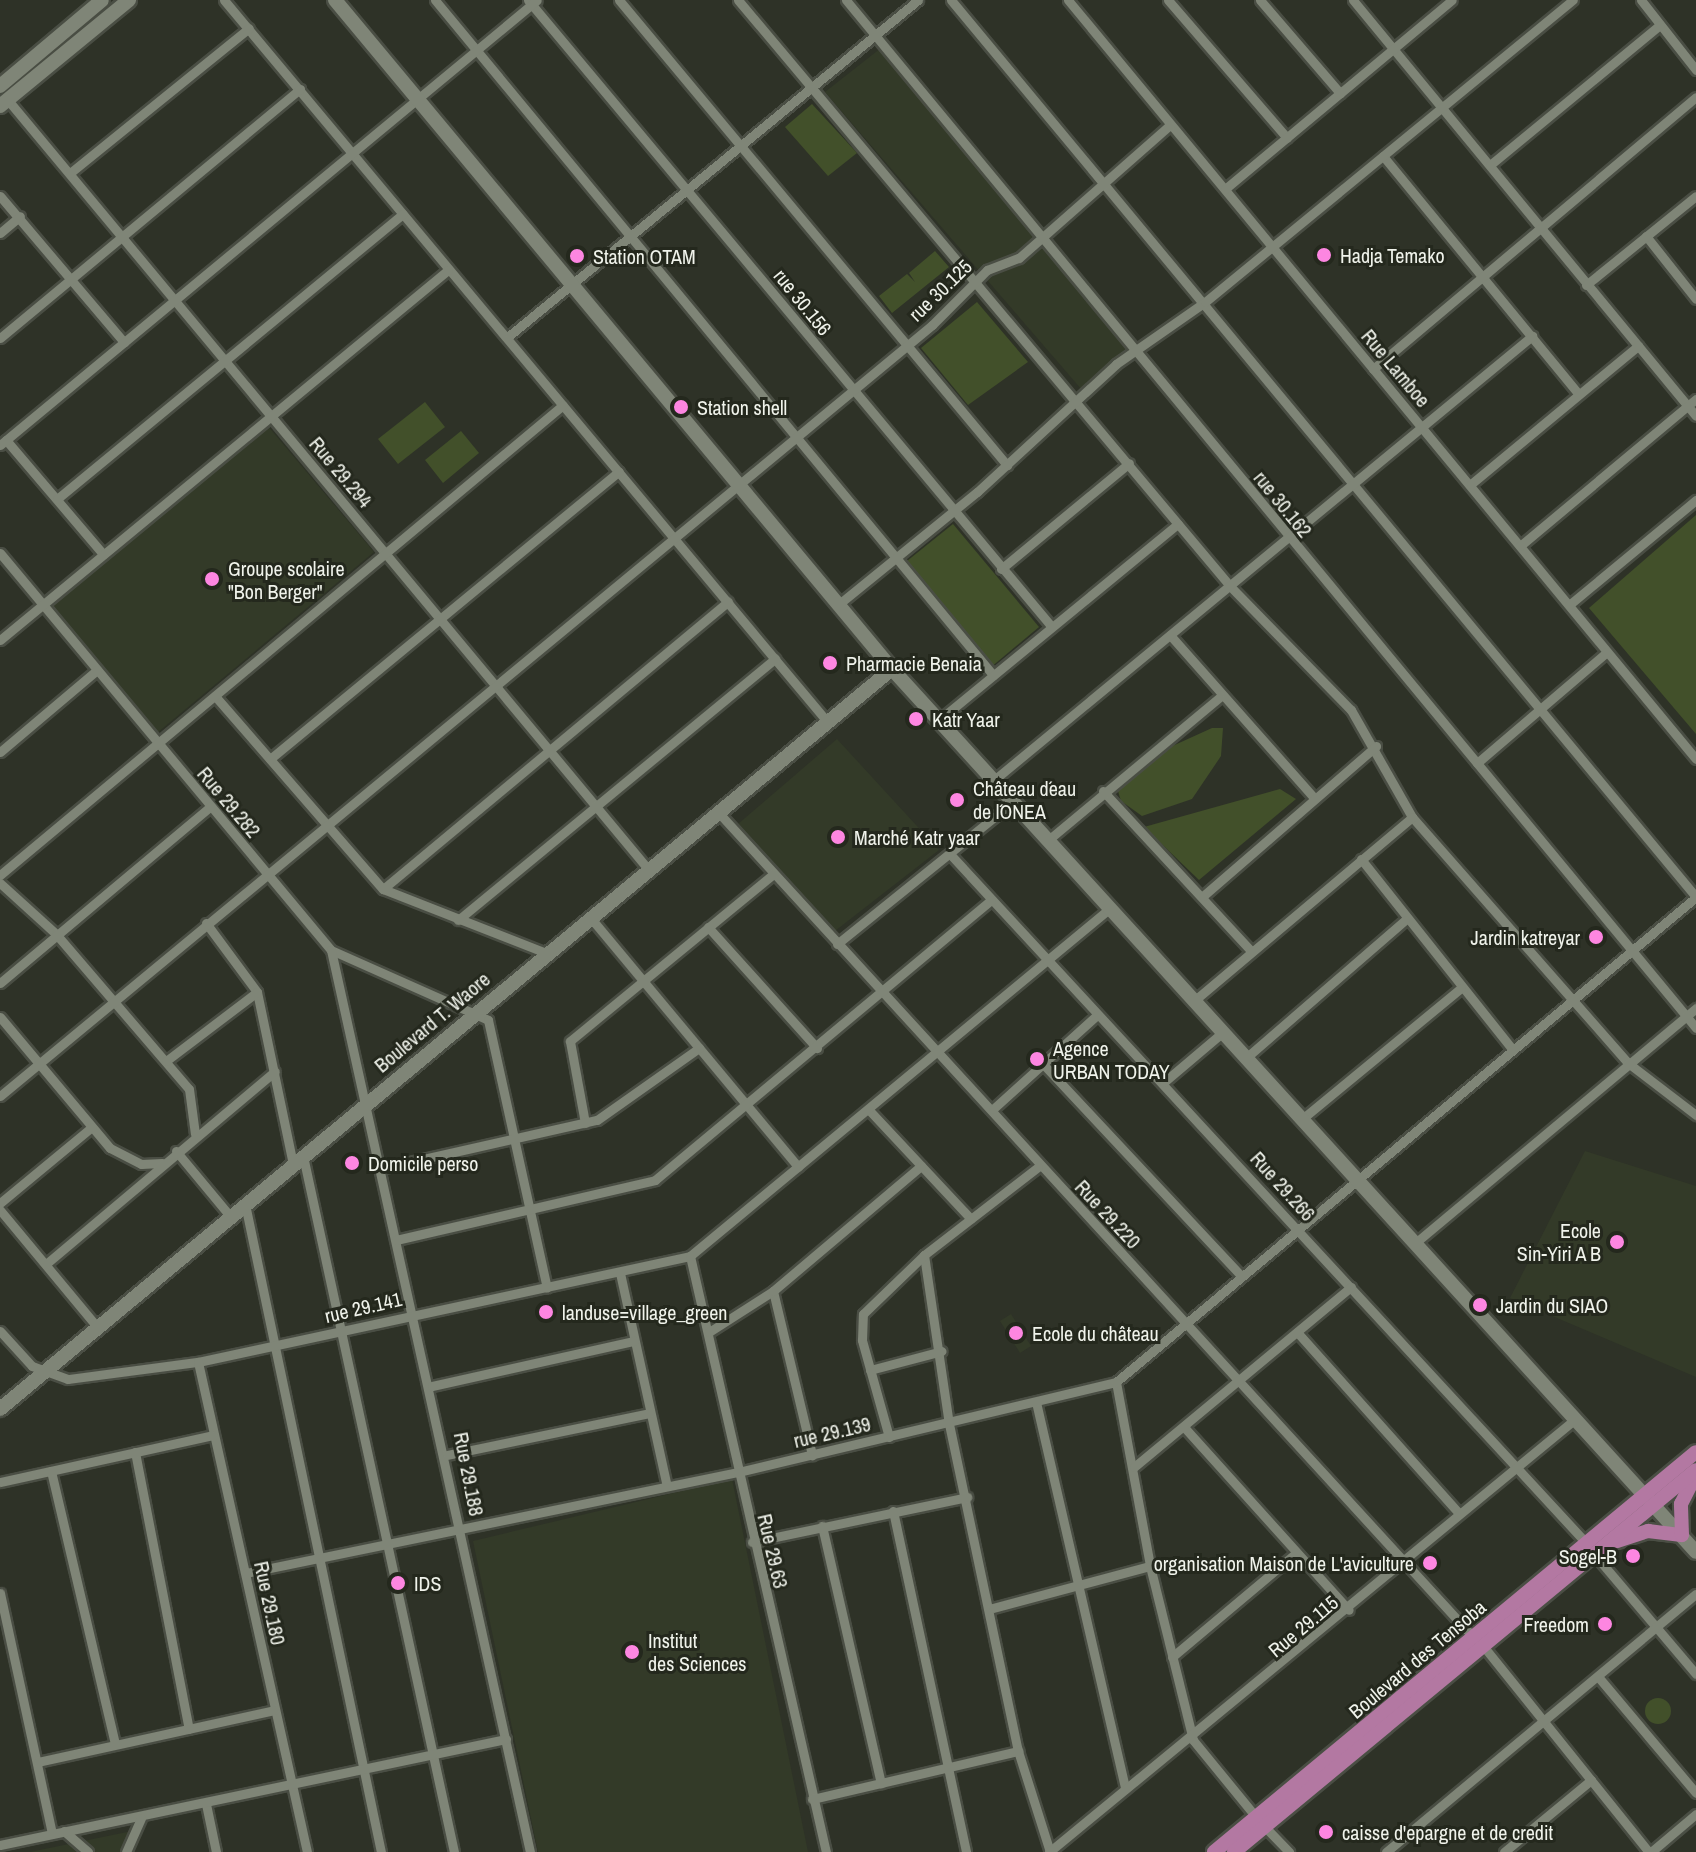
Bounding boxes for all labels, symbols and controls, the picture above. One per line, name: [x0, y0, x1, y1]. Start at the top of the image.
place label: Hadja Temako: [1340, 243, 1445, 267]
place label: Station OTAM: [593, 244, 696, 268]
marker: Hadja Temako: [1315, 246, 1333, 264]
marker: Station OTAM: [568, 247, 586, 265]
street label: rue 30.125: [903, 254, 977, 326]
street label: rue 30.156: [769, 264, 837, 340]
street label: Rue Lamboe: [1357, 324, 1435, 412]
place label: Station shell: [697, 395, 787, 419]
marker: Station shell: [672, 398, 690, 416]
street label: Rue 29.294: [305, 432, 377, 512]
street label: rue 30.162: [1249, 466, 1317, 542]
place label: Groupe scolaire "Bon Berger": [228, 556, 345, 603]
marker: Groupe scolaire "Bon Berger": [203, 570, 221, 588]
place label: Pharmacie Benaia: [846, 651, 982, 675]
marker: Pharmacie Benaia: [821, 654, 839, 672]
place label: Katr Yaar: [932, 707, 1000, 731]
marker: Katr Yaar: [907, 710, 925, 728]
street label: Rue 29.282: [193, 762, 265, 842]
place label: Château d´eau de l´ONEA: [973, 776, 1076, 823]
marker: Château d´eau de l´ONEA: [948, 791, 966, 809]
place label: Marché Katr yaar: [854, 825, 980, 849]
marker: Marché Katr yaar: [829, 828, 847, 846]
place label: Jardin katreyar: [1471, 925, 1580, 949]
marker: Jardin katreyar: [1587, 928, 1605, 946]
street label: Boulevard T. Waore: [369, 967, 495, 1077]
place label: Agence URBAN TODAY: [1053, 1036, 1170, 1083]
marker: Agence URBAN TODAY: [1028, 1050, 1046, 1068]
street label: Rue 29.266: [1246, 1146, 1320, 1226]
place label: Domicile perso: [368, 1151, 478, 1175]
marker: Domicile perso: [343, 1154, 361, 1172]
street label: Rue 29.220: [1070, 1175, 1146, 1253]
place label: Ecole Sin-Yiri A B: [1515, 1218, 1601, 1265]
marker: Ecole Sin-Yiri A B: [1608, 1233, 1626, 1251]
street label: rue 29.141: [322, 1286, 404, 1328]
place label: Jardin du SIAO: [1496, 1293, 1608, 1317]
marker: Jardin du SIAO: [1471, 1296, 1489, 1314]
place label: landuse=village_green: [562, 1300, 727, 1324]
marker: landuse=village_green: [537, 1303, 555, 1321]
place label: Ecole du château: [1032, 1321, 1159, 1345]
marker: Ecole du château: [1007, 1324, 1025, 1342]
street label: rue 29.139: [791, 1411, 873, 1453]
street label: Rue 29.188: [449, 1430, 489, 1518]
street label: Rue 29.63: [753, 1511, 793, 1591]
place label: Sogel-B: [1559, 1544, 1617, 1568]
marker: Sogel-B: [1624, 1547, 1642, 1565]
place label: organisation Maison de L'aviculture: [1154, 1551, 1414, 1575]
marker: organisation Maison de L'aviculture: [1421, 1554, 1439, 1572]
street label: Rue 29.180: [249, 1559, 291, 1647]
place label: IDS: [414, 1571, 441, 1595]
marker: IDS: [389, 1574, 407, 1592]
street label: Rue 29.115: [1263, 1590, 1343, 1662]
street label: Boulevard des Tensoba: [1344, 1595, 1490, 1723]
place label: Freedom: [1523, 1612, 1589, 1636]
marker: Freedom: [1596, 1615, 1614, 1633]
place label: Institut des Sciences: [648, 1628, 746, 1675]
marker: Institut des Sciences: [623, 1643, 641, 1661]
place label: caisse d'epargne et de credit: [1342, 1820, 1553, 1844]
marker: caisse d'epargne et de credit: [1317, 1823, 1335, 1841]

